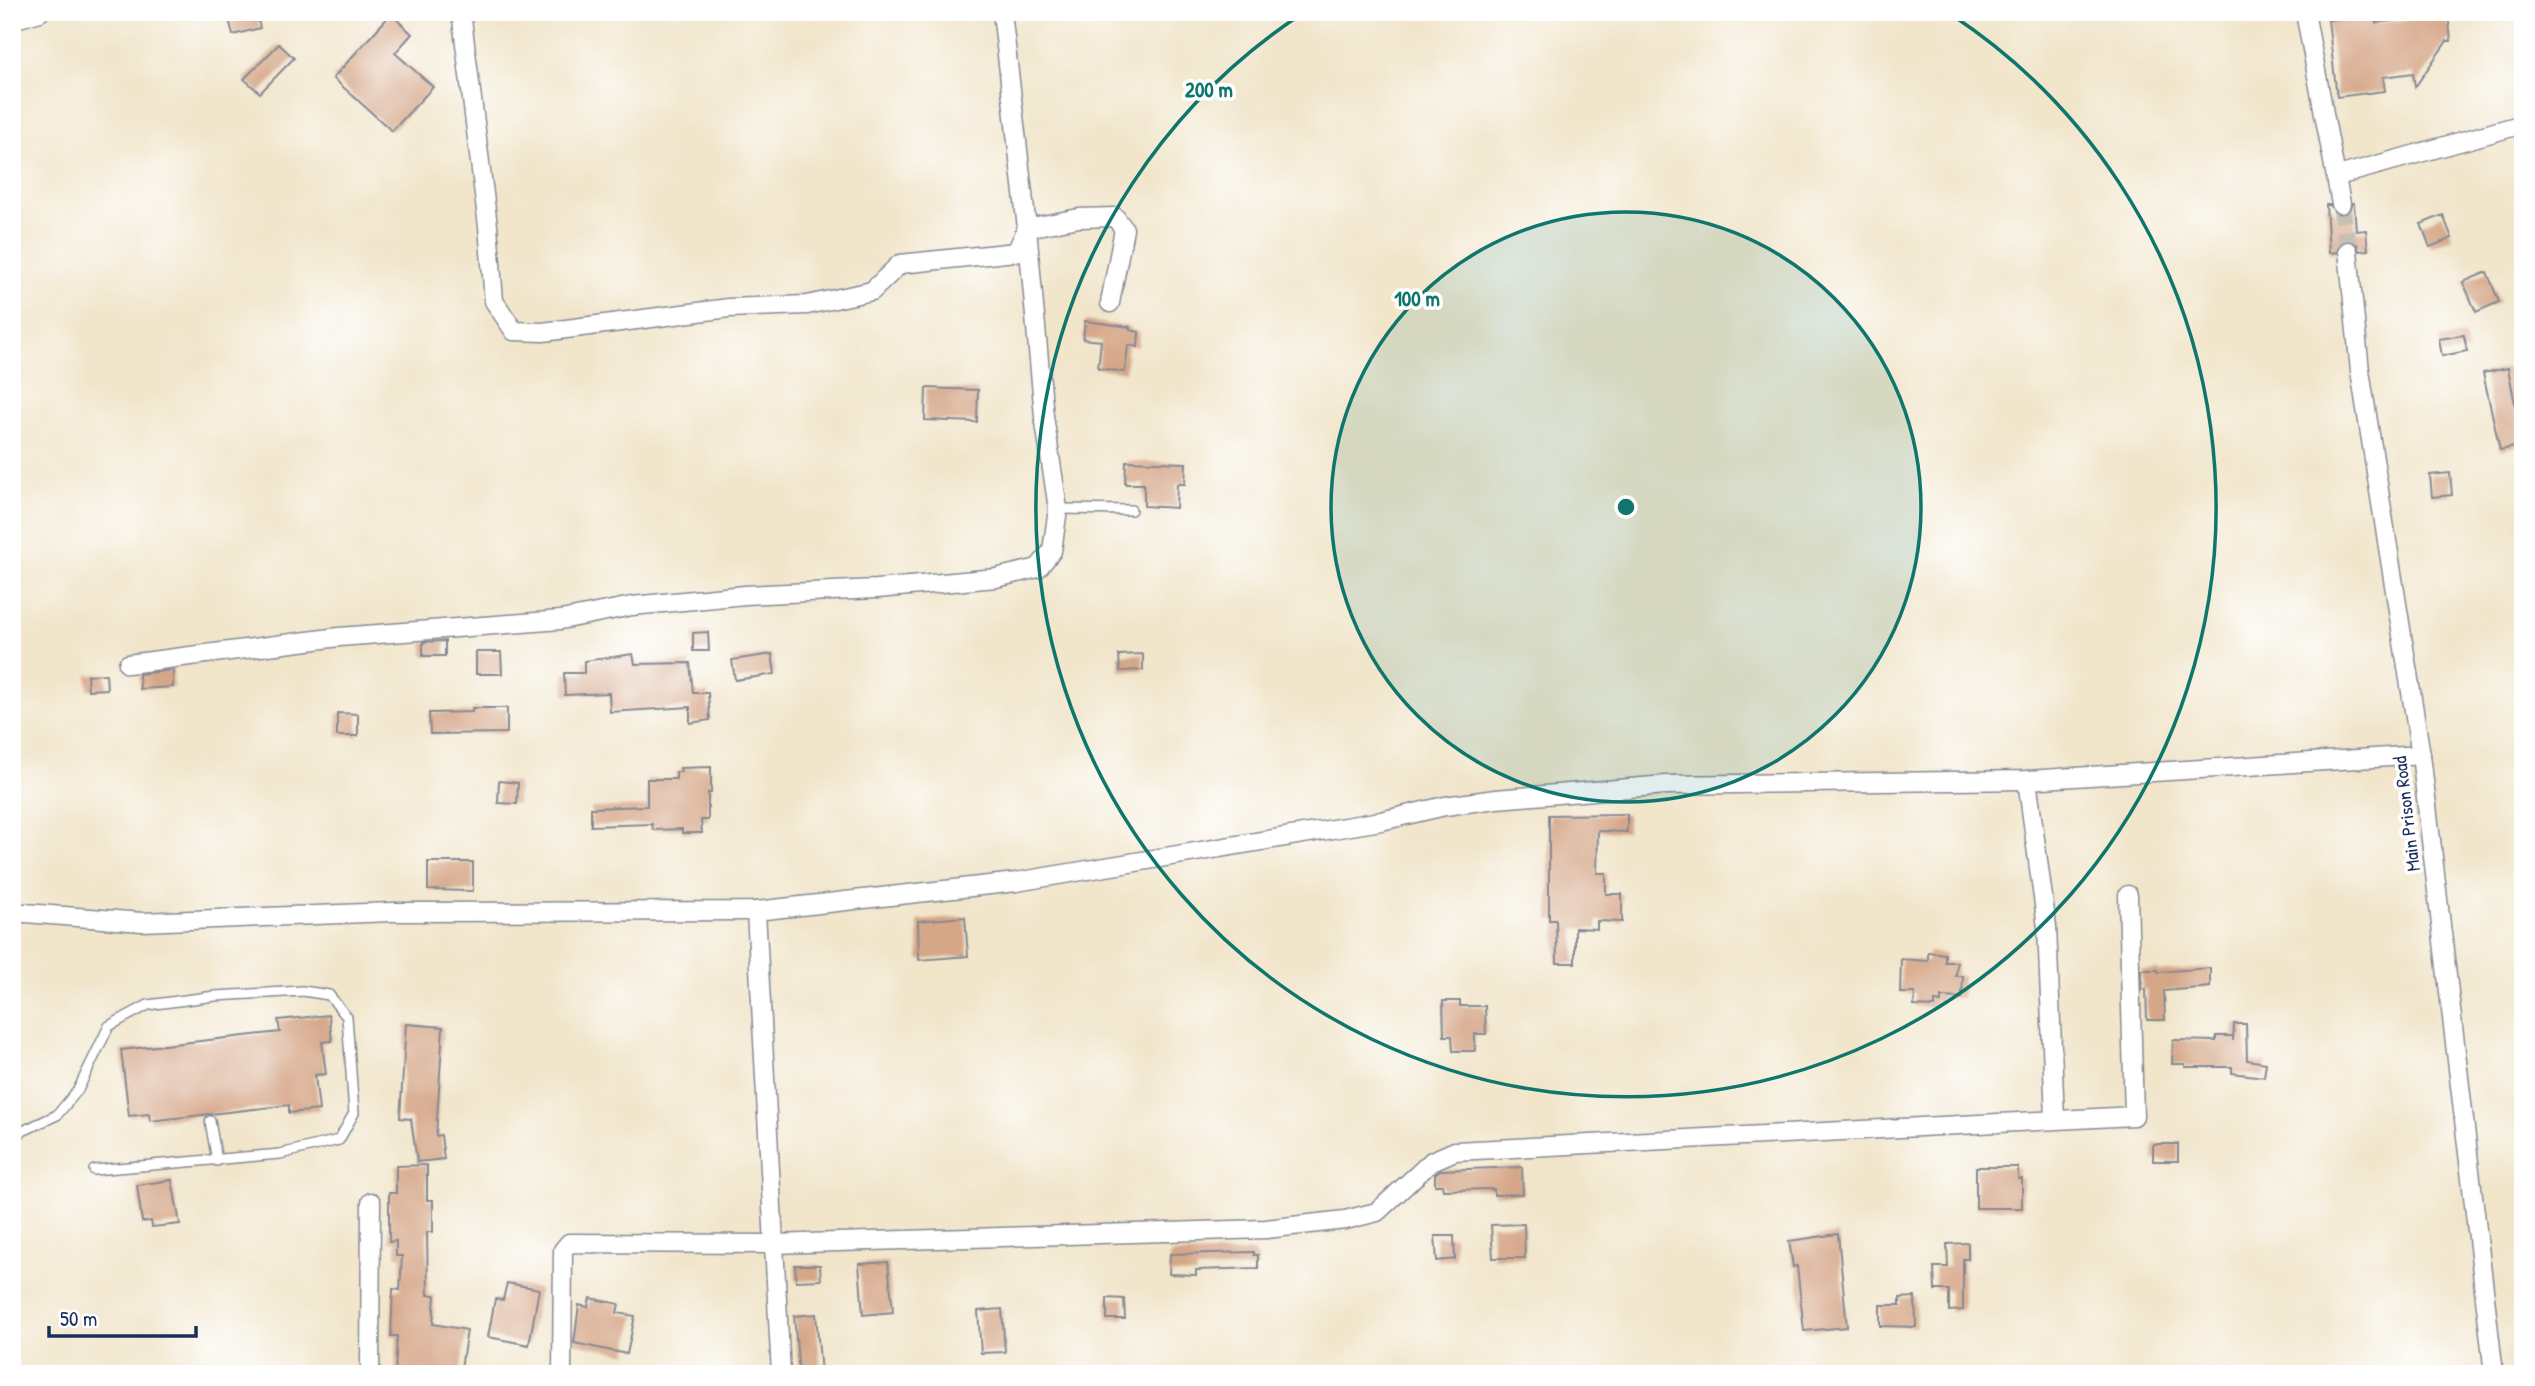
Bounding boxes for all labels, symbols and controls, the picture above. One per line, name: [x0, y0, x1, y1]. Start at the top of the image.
text: 200 m: [1185, 75, 1233, 104]
text: 100 m: [1394, 284, 1440, 313]
centre of rings: [1614, 495, 1638, 519]
street label: Main Prison Road: [2386, 754, 2426, 873]
scale bar: [49, 1295, 196, 1339]
text: 50 m: [60, 1304, 97, 1333]

